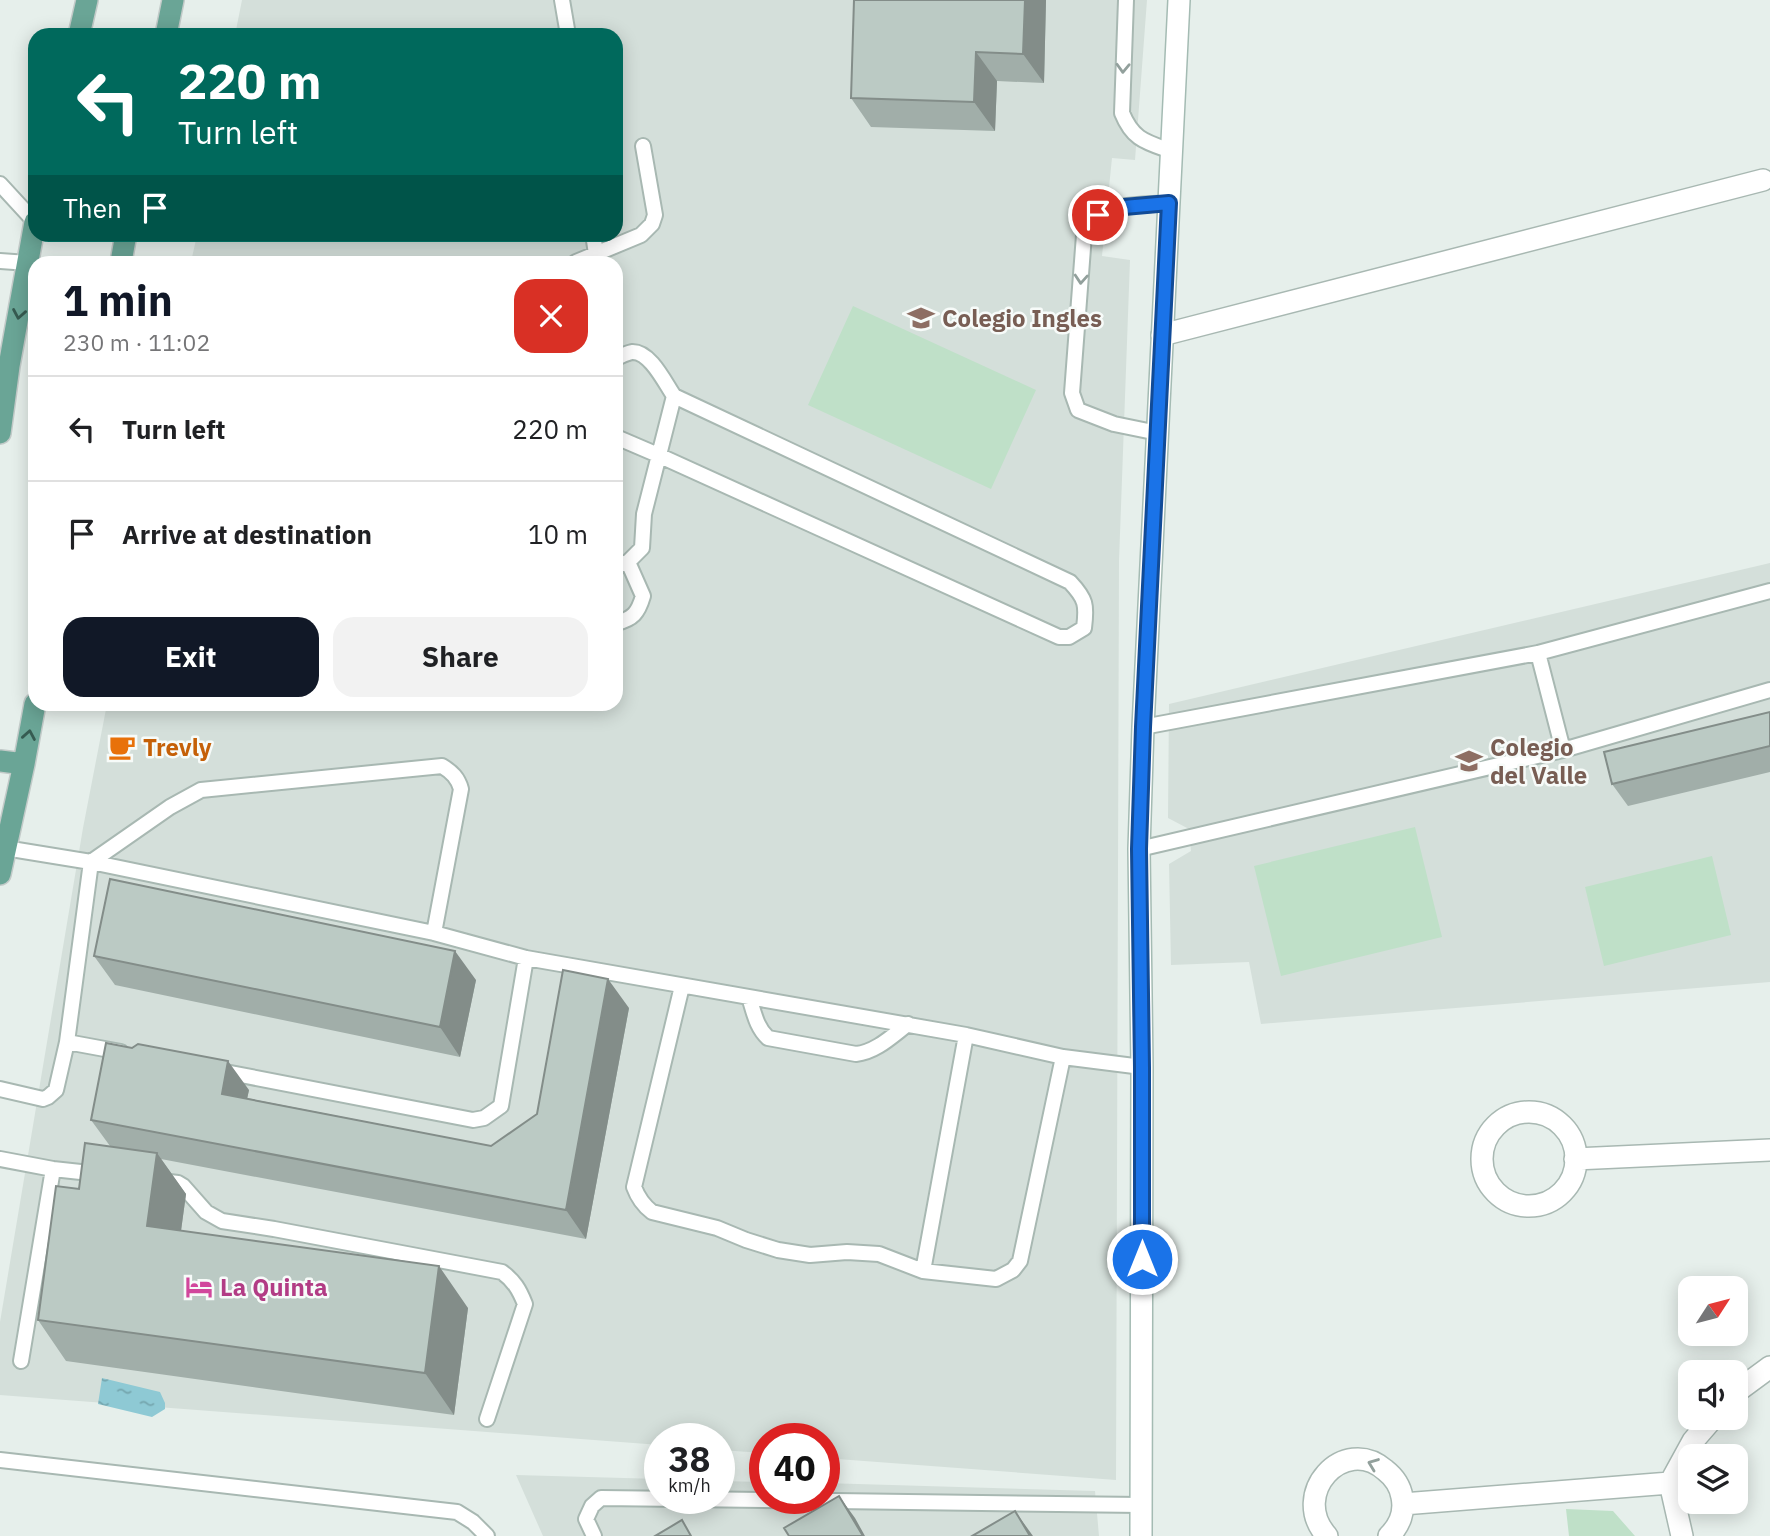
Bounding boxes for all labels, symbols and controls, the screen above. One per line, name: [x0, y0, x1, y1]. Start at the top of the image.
text: 220 m: [178, 49, 322, 112]
icon: left: [63, 56, 154, 147]
one-way arrow: [1116, 63, 1131, 74]
text: Turn left: [178, 111, 298, 153]
pin: [1068, 185, 1128, 245]
icon: arrive: [136, 189, 174, 227]
text: Then: [63, 191, 122, 225]
icon: arrive: [1079, 196, 1117, 234]
text: 1 min: [63, 273, 173, 328]
one-way arrow: [1074, 274, 1089, 285]
button: close: [514, 279, 588, 353]
place label: Colegio Ingles: [942, 302, 1102, 334]
school or university icon: Colegio Ingles: [906, 303, 936, 333]
one-way arrow: [12, 308, 27, 319]
text: 230 m · 11:02: [63, 327, 210, 357]
icon: left: [63, 410, 101, 448]
text: Turn left: [122, 412, 225, 446]
text: 220 m: [512, 412, 588, 446]
icon: arrive: [63, 515, 101, 553]
text: Arrive at destination: [122, 517, 372, 551]
text: 10 m: [528, 517, 588, 551]
button: Exit: [63, 617, 319, 697]
button: Share: [333, 617, 588, 697]
one-way arrow: [21, 729, 36, 741]
place label: Trevly: [143, 731, 212, 763]
place label: Colegio del Valle: [1490, 731, 1587, 791]
cafe icon: Trevly: [107, 732, 137, 762]
school or university icon: Colegio del Valle: [1454, 746, 1484, 776]
position arrow: [1105, 1222, 1179, 1296]
place label: La Quinta: [220, 1271, 328, 1303]
hotel icon: La Quinta: [184, 1272, 214, 1302]
north arrow: [1678, 1276, 1748, 1346]
map controls: [1678, 1276, 1748, 1514]
button: sound: [1678, 1360, 1748, 1430]
speed limit sign: 40: [749, 1423, 840, 1514]
text: 38: [668, 1436, 711, 1482]
button: layers: [1678, 1444, 1748, 1514]
one-way arrow: [1368, 1459, 1380, 1473]
text: km/h: [668, 1474, 711, 1497]

